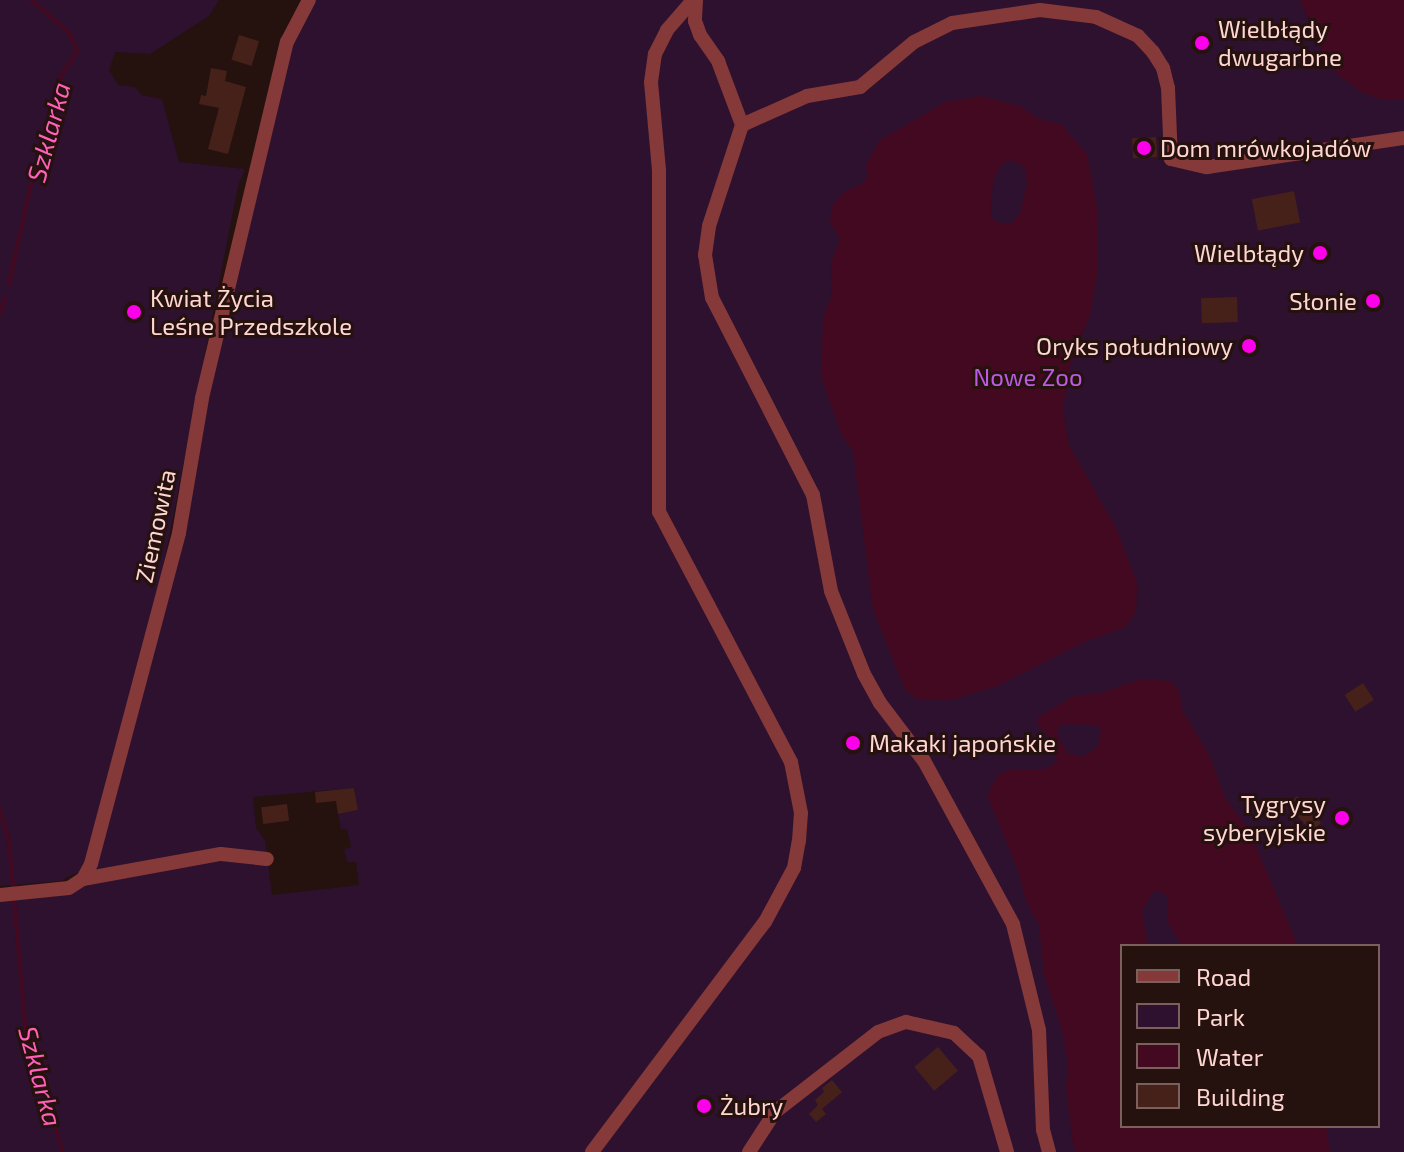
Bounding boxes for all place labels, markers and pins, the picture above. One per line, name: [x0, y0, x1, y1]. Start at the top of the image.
place label: Wielbłądy dwugarbne: [1218, 15, 1342, 71]
marker: Wielbłądy dwugarbne: [1193, 34, 1211, 52]
place label: Dom mrówkojadów: [1160, 134, 1371, 162]
marker: Dom mrówkojadów: [1135, 139, 1153, 157]
place label: Wielbłądy: [1194, 239, 1304, 267]
marker: Wielbłądy: [1311, 244, 1329, 262]
place label: Kwiat Życia Leśne Przedszkole: [150, 284, 352, 340]
place label: Słonie: [1289, 287, 1357, 315]
marker: Słonie: [1364, 292, 1382, 310]
marker: Kwiat Życia Leśne Przedszkole: [125, 303, 143, 321]
place label: Oryks południowy: [1036, 332, 1233, 360]
marker: Oryks południowy: [1240, 337, 1258, 355]
place label: Makaki japońskie: [869, 729, 1056, 757]
marker: Makaki japońskie: [844, 734, 862, 752]
place label: Tygrysy syberyjskie: [1203, 790, 1326, 846]
marker: Tygrysy syberyjskie: [1333, 809, 1351, 827]
place label: Żubry: [720, 1092, 783, 1120]
marker: Żubry: [695, 1097, 713, 1115]

